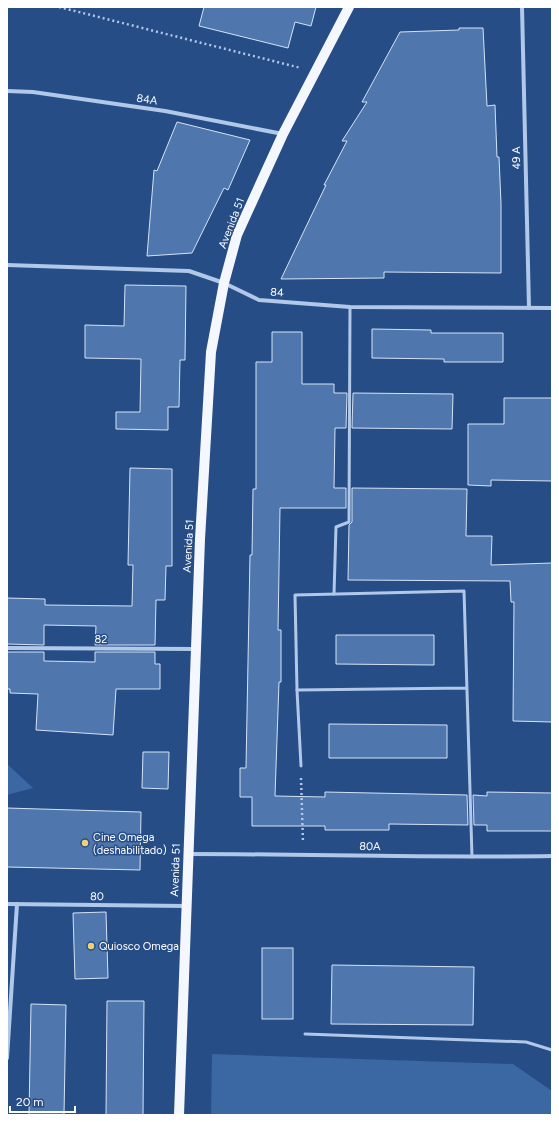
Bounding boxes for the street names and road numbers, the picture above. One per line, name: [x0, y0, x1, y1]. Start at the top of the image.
street label: 84A: [136, 92, 159, 107]
street label: 49 A: [510, 146, 523, 170]
street label: Avenida 51: [216, 196, 247, 250]
street label: 84: [270, 286, 284, 299]
street label: Avenida 51: [181, 519, 196, 573]
street label: 82: [95, 633, 107, 646]
street label: 80A: [359, 840, 381, 853]
street label: Avenida 51: [168, 843, 183, 897]
street label: 80: [90, 890, 104, 903]

